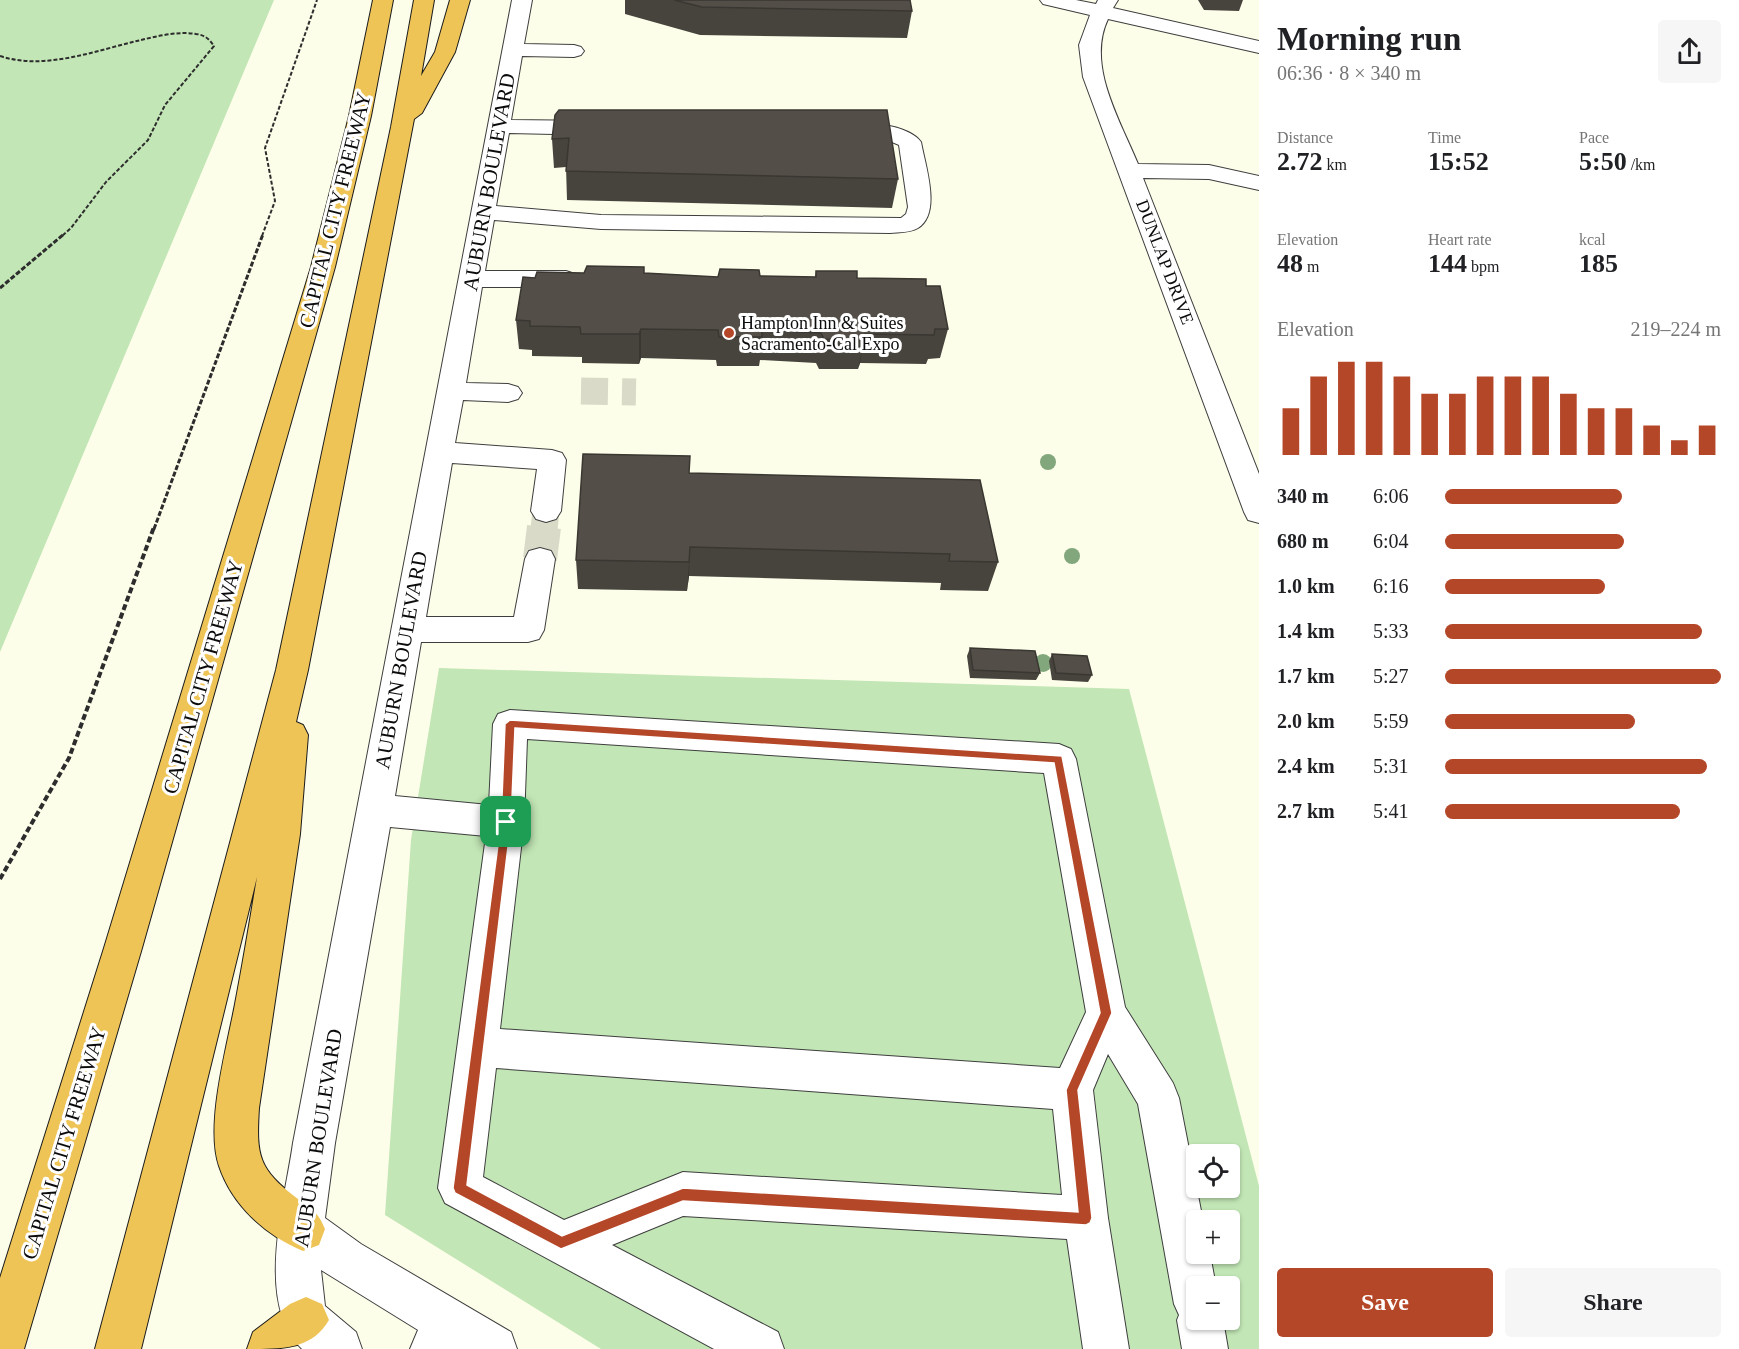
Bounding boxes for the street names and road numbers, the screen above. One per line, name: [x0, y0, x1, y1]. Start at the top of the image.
street label: AUBURN BOULEVARD: [458, 71, 520, 293]
street label: CAPITAL CITY FREEWAY: [294, 90, 376, 330]
street label: DUNLAP DRIVE: [1132, 197, 1198, 327]
street label: AUBURN BOULEVARD: [370, 549, 432, 771]
street label: CAPITAL CITY FREEWAY: [158, 557, 248, 797]
street label: CAPITAL CITY FREEWAY: [17, 1024, 111, 1262]
street label: AUBURN BOULEVARD: [289, 1027, 347, 1249]

